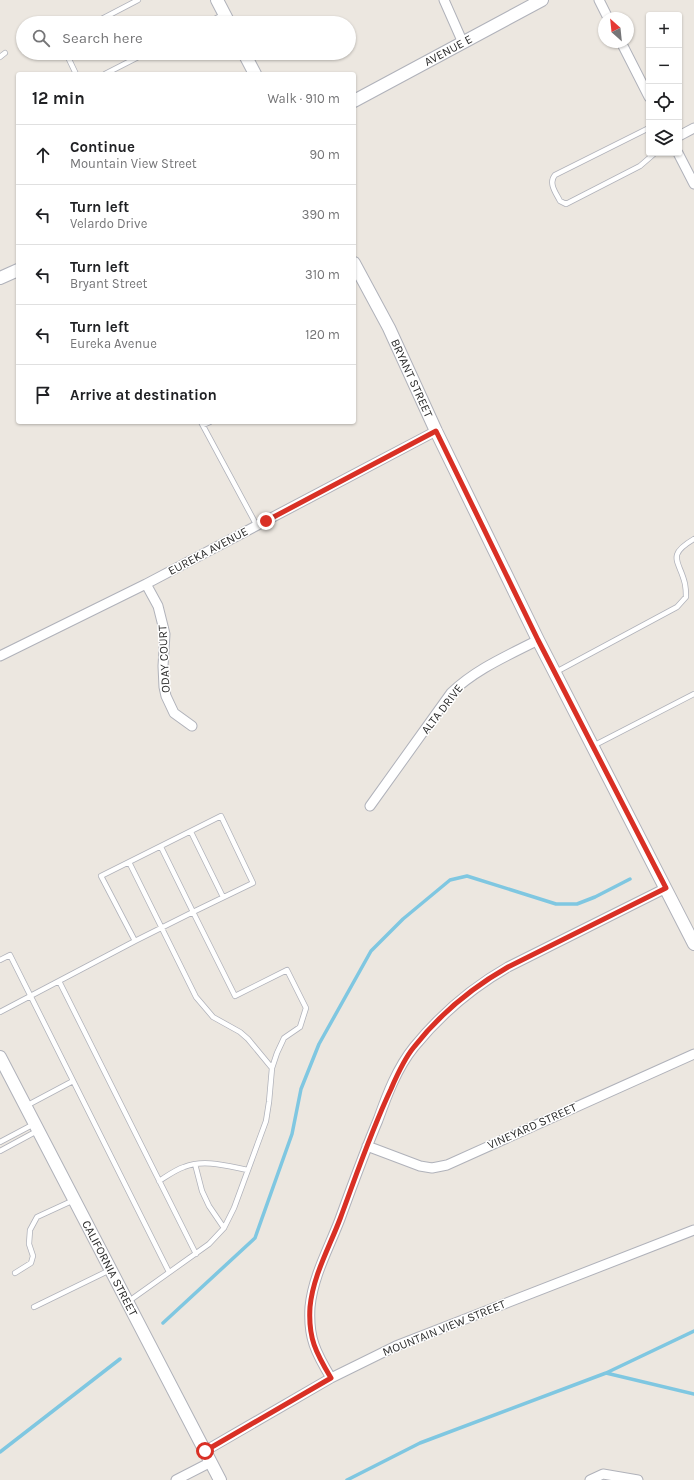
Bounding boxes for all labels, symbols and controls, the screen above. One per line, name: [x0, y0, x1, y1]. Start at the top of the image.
north arrow: [598, 12, 634, 48]
map controls: [646, 12, 682, 156]
button: +: [646, 12, 682, 48]
search box: [16, 16, 356, 60]
icon: search: [30, 27, 52, 49]
text: Search here: [62, 29, 143, 47]
street label: AVENUE E: [422, 32, 475, 69]
button: −: [646, 48, 682, 84]
button: locate: [646, 84, 682, 120]
text: 12 min: [32, 88, 85, 108]
text: Walk · 910 m: [267, 91, 340, 106]
button: layers: [646, 120, 682, 156]
text: Continue: [70, 138, 135, 156]
icon: ahead: [32, 144, 54, 166]
text: 90 m: [309, 147, 340, 162]
text: Mountain View Street: [70, 156, 197, 171]
text: Turn left: [70, 198, 129, 216]
icon: left: [32, 204, 54, 226]
text: 390 m: [302, 207, 340, 222]
text: Velardo Drive: [70, 216, 147, 231]
text: Turn left: [70, 258, 129, 276]
icon: left: [32, 264, 54, 286]
text: 310 m: [305, 267, 340, 282]
text: Bryant Street: [70, 276, 148, 291]
text: Turn left: [70, 318, 129, 336]
icon: left: [32, 324, 54, 346]
text: 120 m: [305, 327, 340, 342]
text: Eureka Avenue: [70, 336, 157, 351]
street label: BRYANT STREET: [388, 337, 436, 420]
icon: arrive: [32, 384, 54, 406]
text: Arrive at destination: [70, 386, 217, 404]
route end: [257, 512, 275, 530]
street label: EUREKA AVENUE: [166, 524, 250, 578]
street label: ODAY COURT: [155, 625, 173, 693]
street label: ALTA DRIVE: [418, 681, 466, 737]
street label: VINEYARD STREET: [485, 1100, 579, 1152]
street label: CALIFORNIA STREET: [79, 1218, 141, 1318]
street label: MOUNTAIN VIEW STREET: [380, 1297, 508, 1359]
route start: [196, 1442, 214, 1460]

